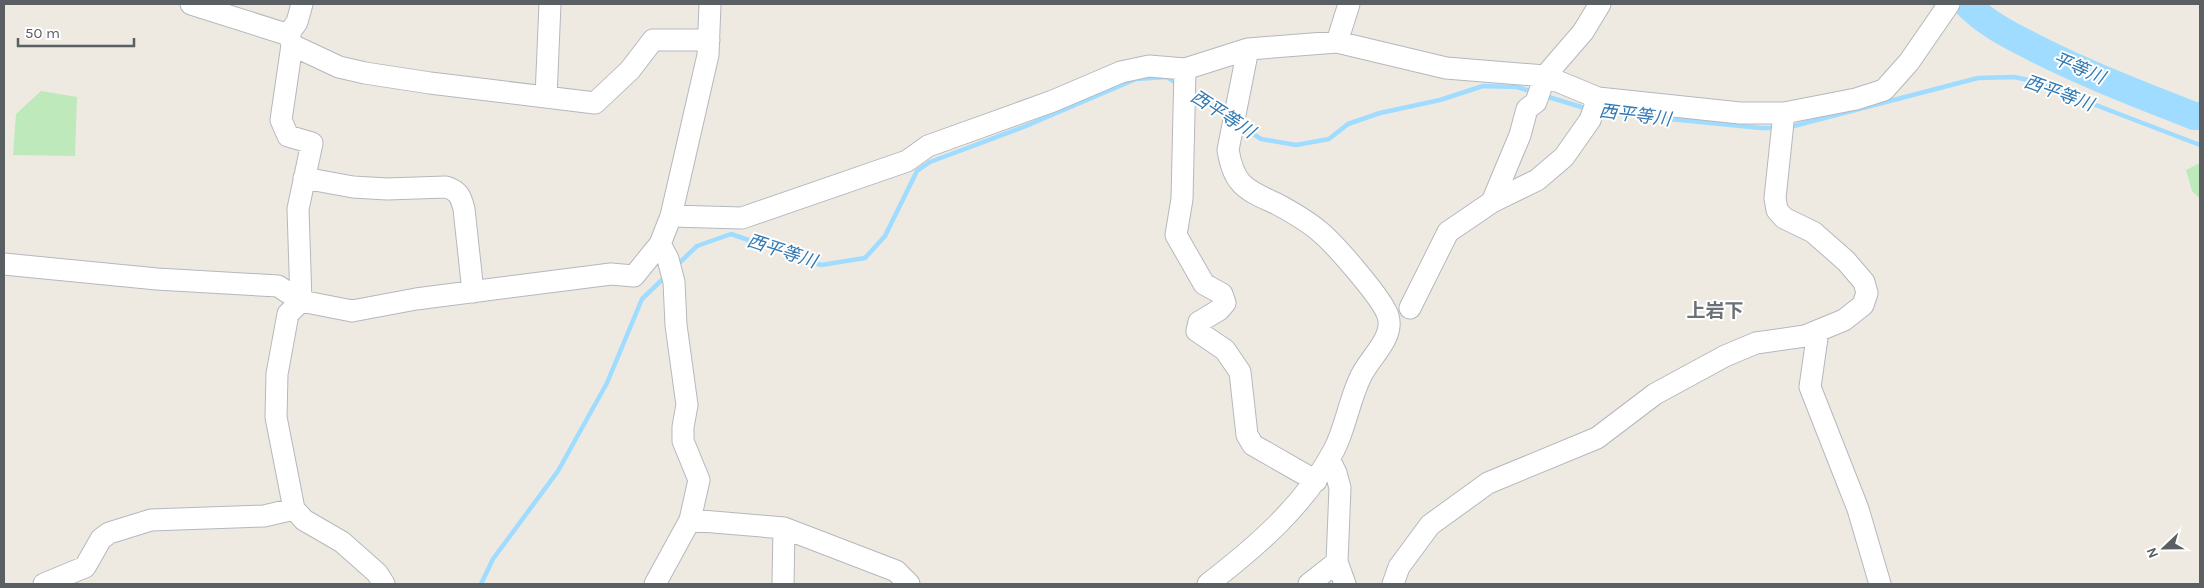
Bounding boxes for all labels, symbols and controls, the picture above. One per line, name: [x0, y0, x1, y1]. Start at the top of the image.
scale bar: [18, 15, 134, 47]
text: 50 m: [25, 24, 60, 42]
water label: 平等川: [2050, 47, 2110, 89]
water label: 西平等川: [2021, 70, 2098, 116]
water label: 西平等川: [1187, 85, 1261, 144]
water label: 西平等川: [1598, 100, 1674, 131]
water label: 西平等川: [744, 229, 822, 273]
district label: 上岩下: [1686, 300, 1744, 322]
north arrow: [2139, 523, 2189, 573]
text: N: [2143, 545, 2162, 561]

